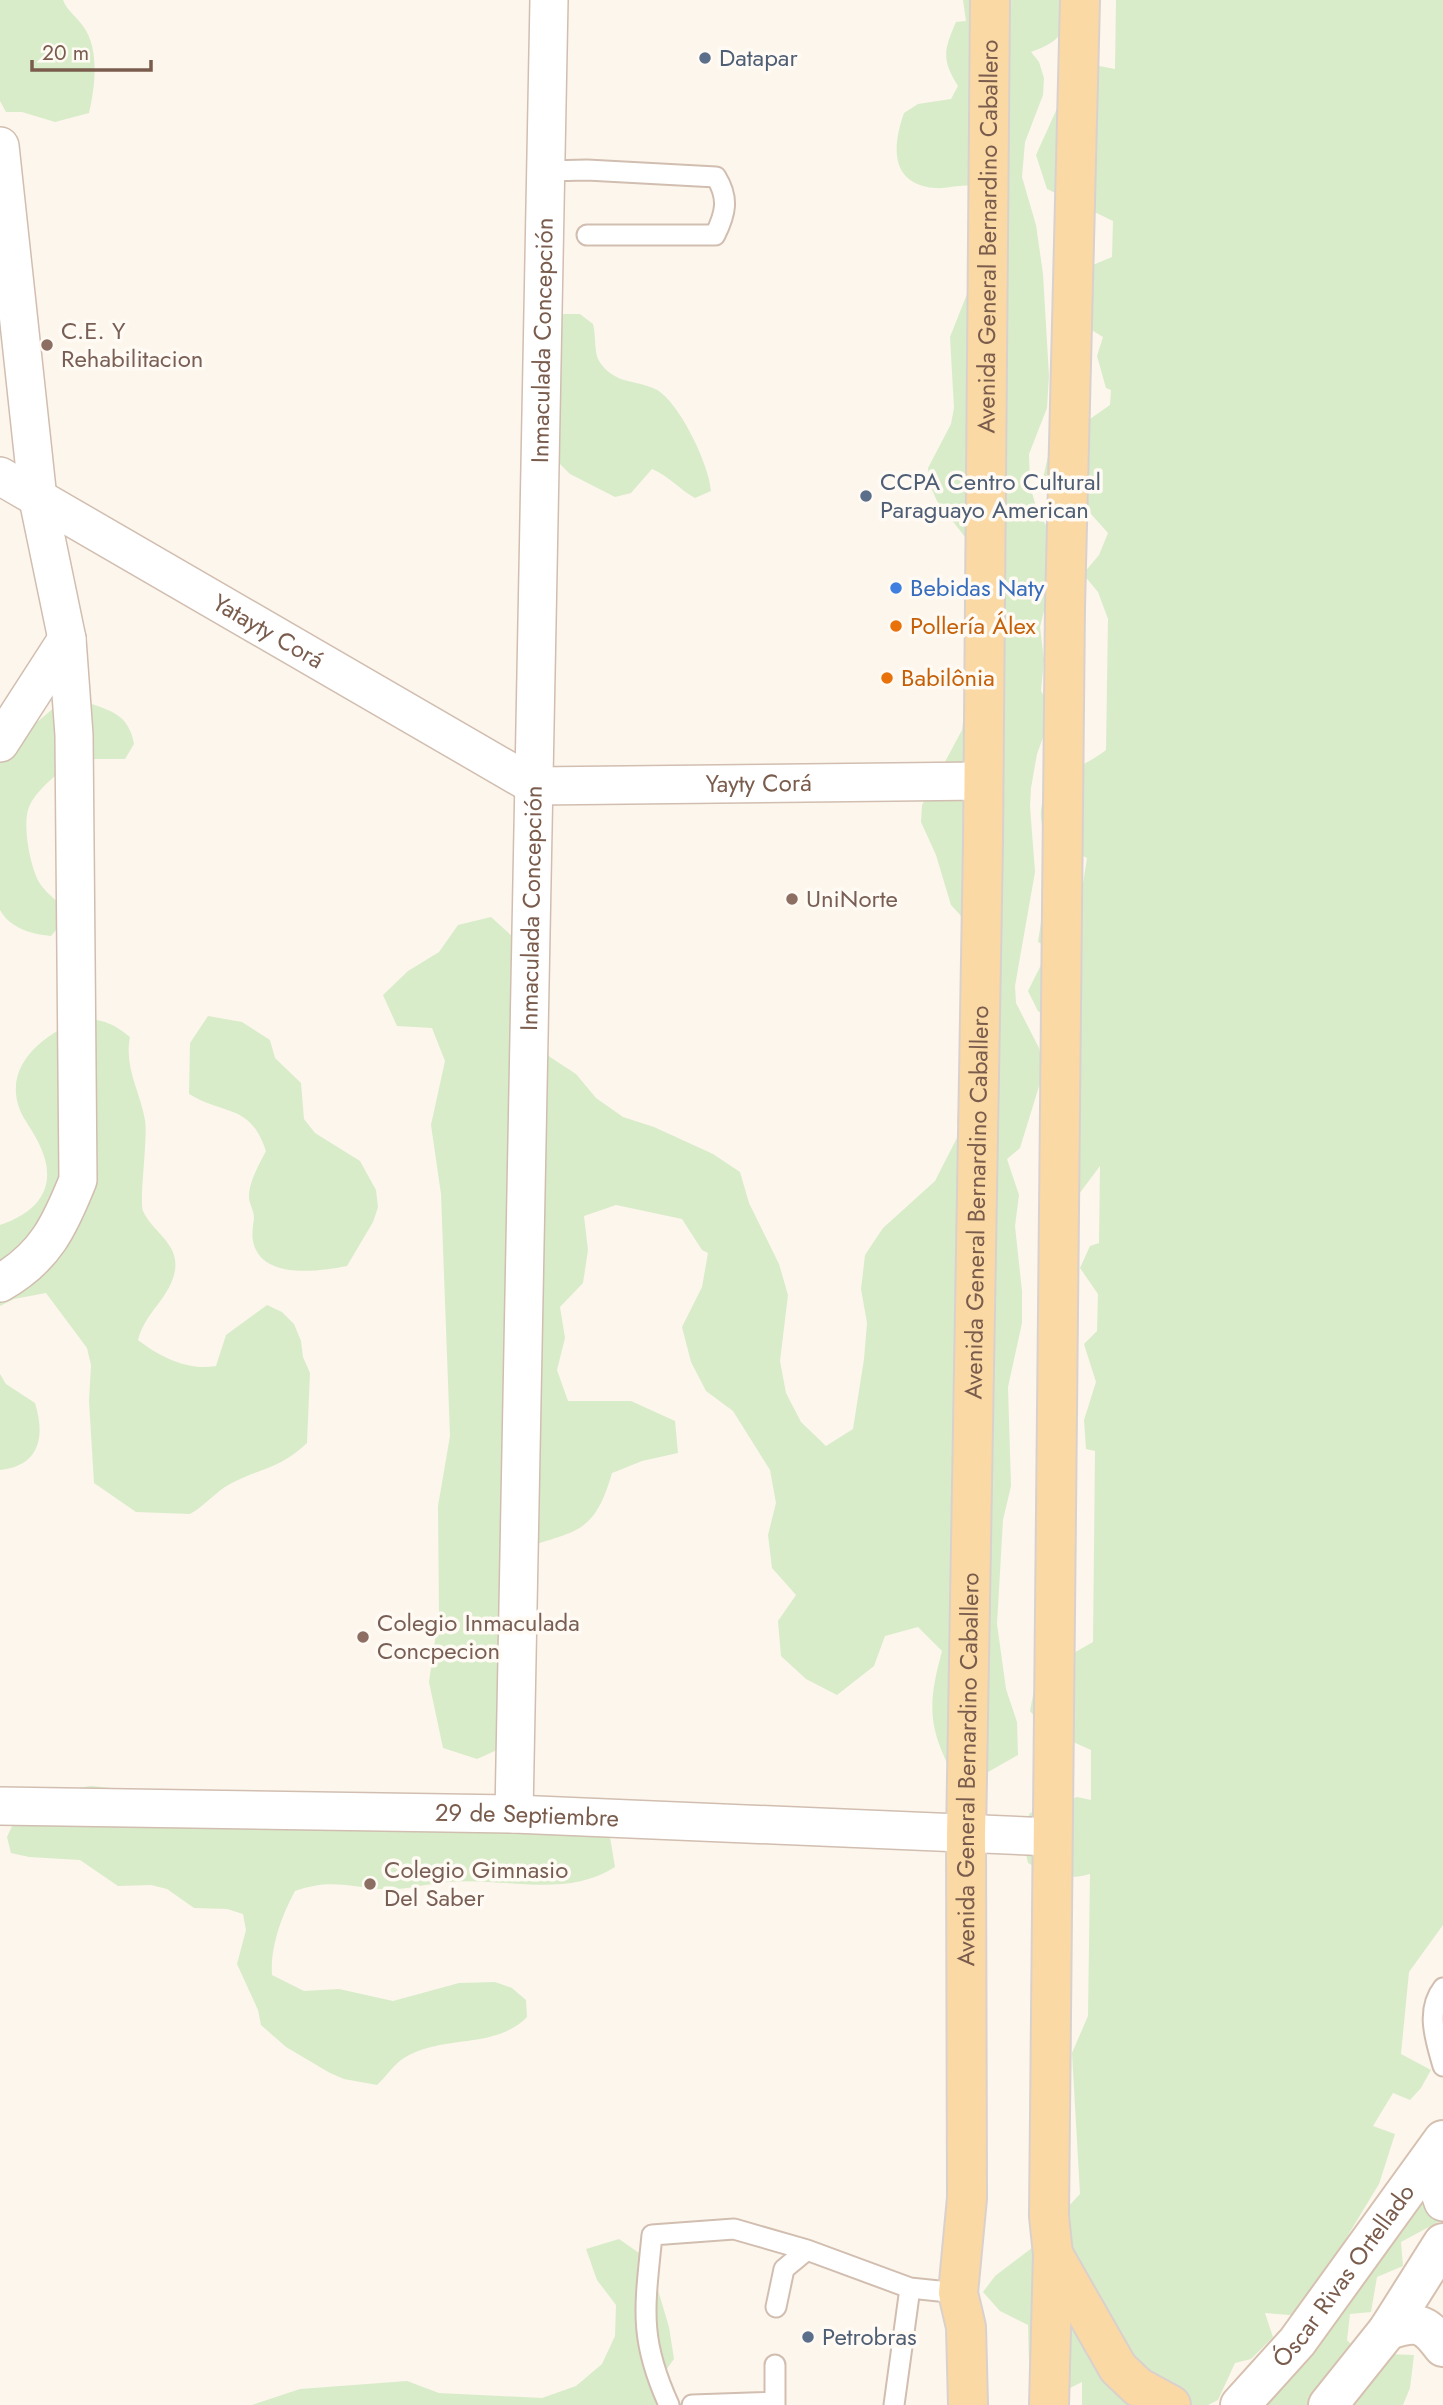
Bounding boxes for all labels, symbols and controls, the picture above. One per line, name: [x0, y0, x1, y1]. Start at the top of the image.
scale bar: [32, 28, 150, 72]
text: 20 m: [42, 38, 89, 68]
street label: Avenida General Bernardino Caballero: [968, 39, 1007, 434]
place label: Datapar: [719, 40, 798, 75]
marker: Datapar: [697, 50, 713, 66]
street label: Inmaculada Concepción: [522, 217, 562, 463]
place label: C.E. Y Rehabilitacion: [61, 313, 203, 376]
marker: C.E. Y Rehabilitacion: [39, 337, 55, 353]
place label: CCPA Centro Cultural Paraguayo American: [880, 464, 1101, 527]
marker: CCPA Centro Cultural Paraguayo American: [858, 488, 874, 504]
place label: Bebidas Naty: [910, 570, 1045, 605]
marker: Bebidas Naty: [888, 580, 904, 596]
street label: Yatayty Corá: [206, 585, 331, 677]
place label: Pollería Álex: [910, 608, 1037, 643]
marker: Pollería Álex: [888, 618, 904, 634]
place label: Babilônia: [901, 660, 995, 695]
marker: Babilônia: [879, 670, 895, 686]
street label: Yayty Corá: [705, 765, 812, 801]
street label: Inmaculada Concepción: [511, 785, 551, 1031]
place label: UniNorte: [806, 881, 898, 916]
marker: UniNorte: [784, 891, 800, 907]
street label: Avenida General Bernardino Caballero: [955, 1005, 997, 1400]
street label: Avenida General Bernardino Caballero: [948, 1572, 988, 1966]
place label: Colegio Inmaculada Concpecion: [377, 1605, 580, 1668]
marker: Colegio Inmaculada Concpecion: [355, 1629, 371, 1645]
street label: 29 de Septiembre: [435, 1795, 620, 1835]
place label: Colegio Gimnasio Del Saber: [384, 1852, 568, 1915]
marker: Colegio Gimnasio Del Saber: [362, 1876, 378, 1892]
street label: Óscar Rivas Ortellado: [1264, 2176, 1423, 2375]
place label: Petrobras: [822, 2319, 917, 2354]
marker: Petrobras: [800, 2329, 816, 2345]

